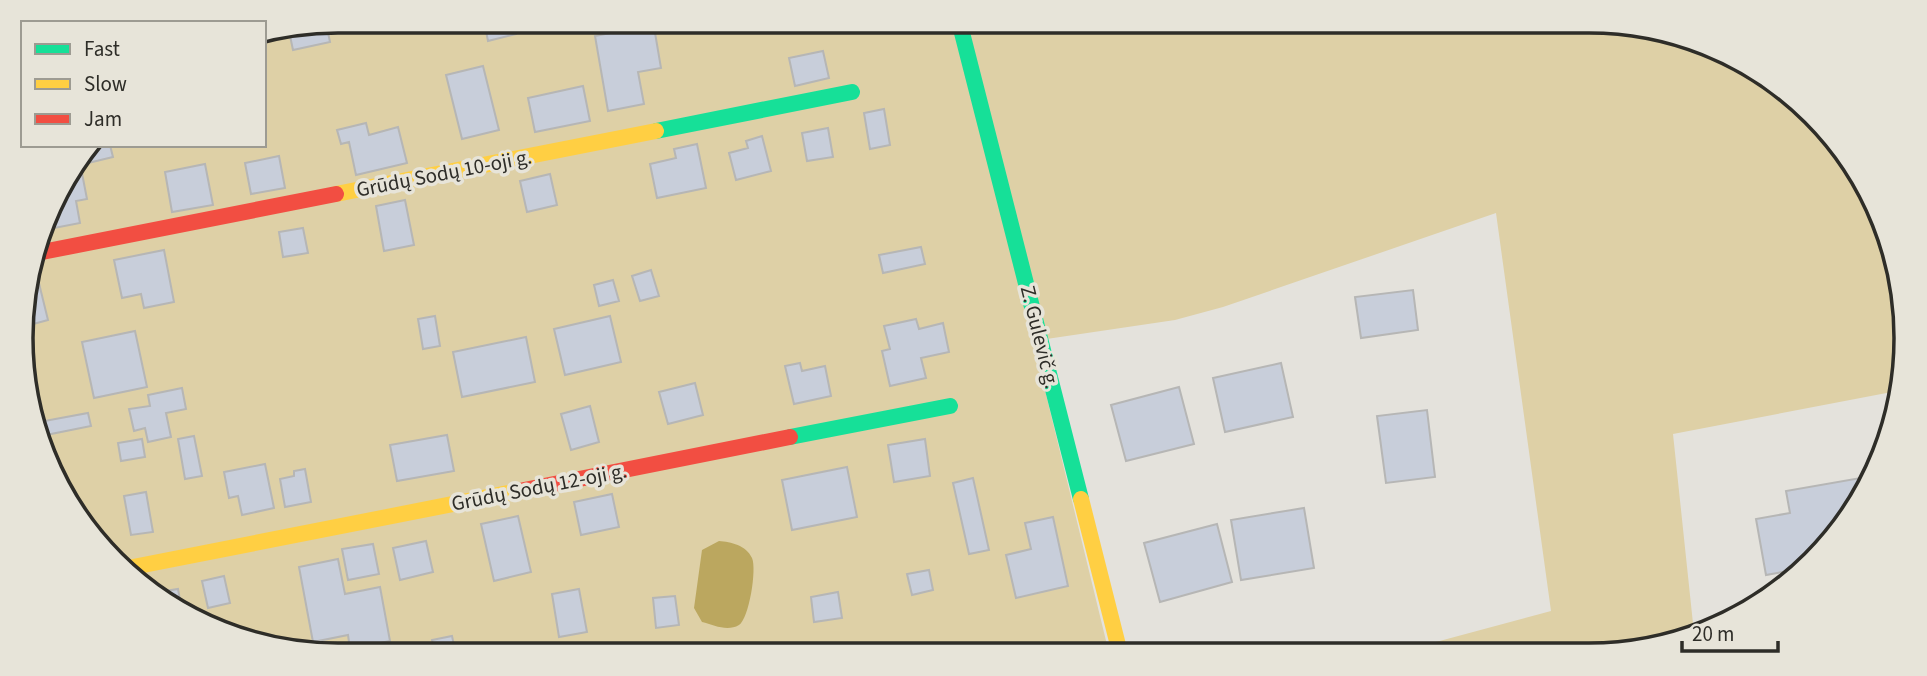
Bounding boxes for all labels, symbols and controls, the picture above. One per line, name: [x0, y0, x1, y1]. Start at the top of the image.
legend: [21, 21, 266, 147]
text: Fast: [84, 34, 120, 64]
text: Slow: [84, 69, 127, 99]
text: Jam: [84, 104, 122, 134]
street label: Grūdų Sodų 10-oji g.: [354, 141, 534, 205]
street label: Z. Gulevič g.: [1013, 282, 1067, 392]
street label: Grūdų Sodų 12-oji g.: [449, 455, 629, 519]
scale bar: [1682, 610, 1778, 654]
text: 20 m: [1692, 619, 1734, 649]

